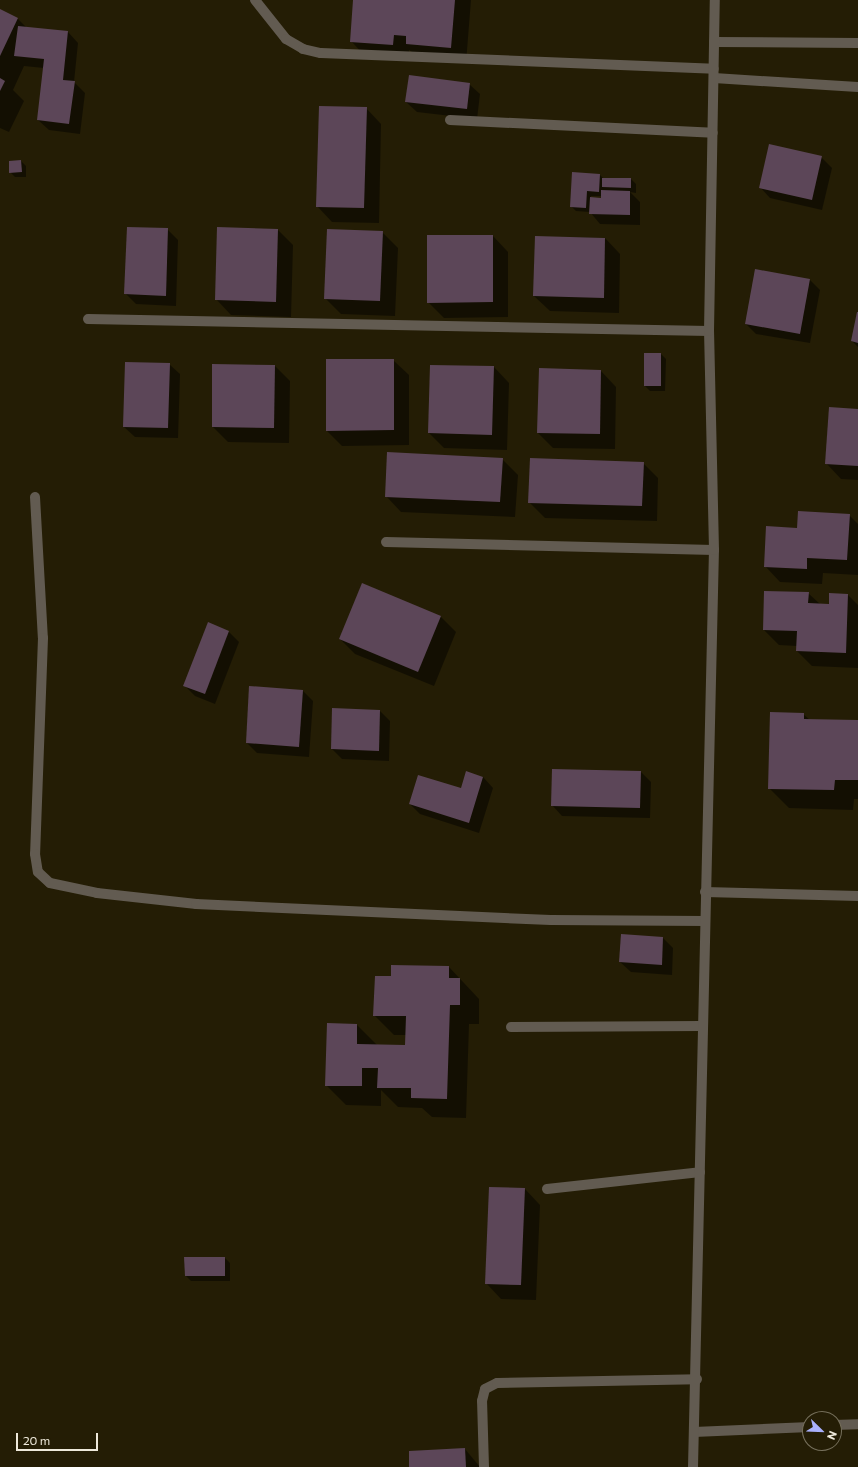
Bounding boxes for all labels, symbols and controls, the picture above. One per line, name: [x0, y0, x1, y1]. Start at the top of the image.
north arrow: [802, 1411, 842, 1451]
scale bar: [18, 1425, 100, 1451]
text: N: [825, 1429, 840, 1442]
text: 20 m: [23, 1433, 50, 1447]

